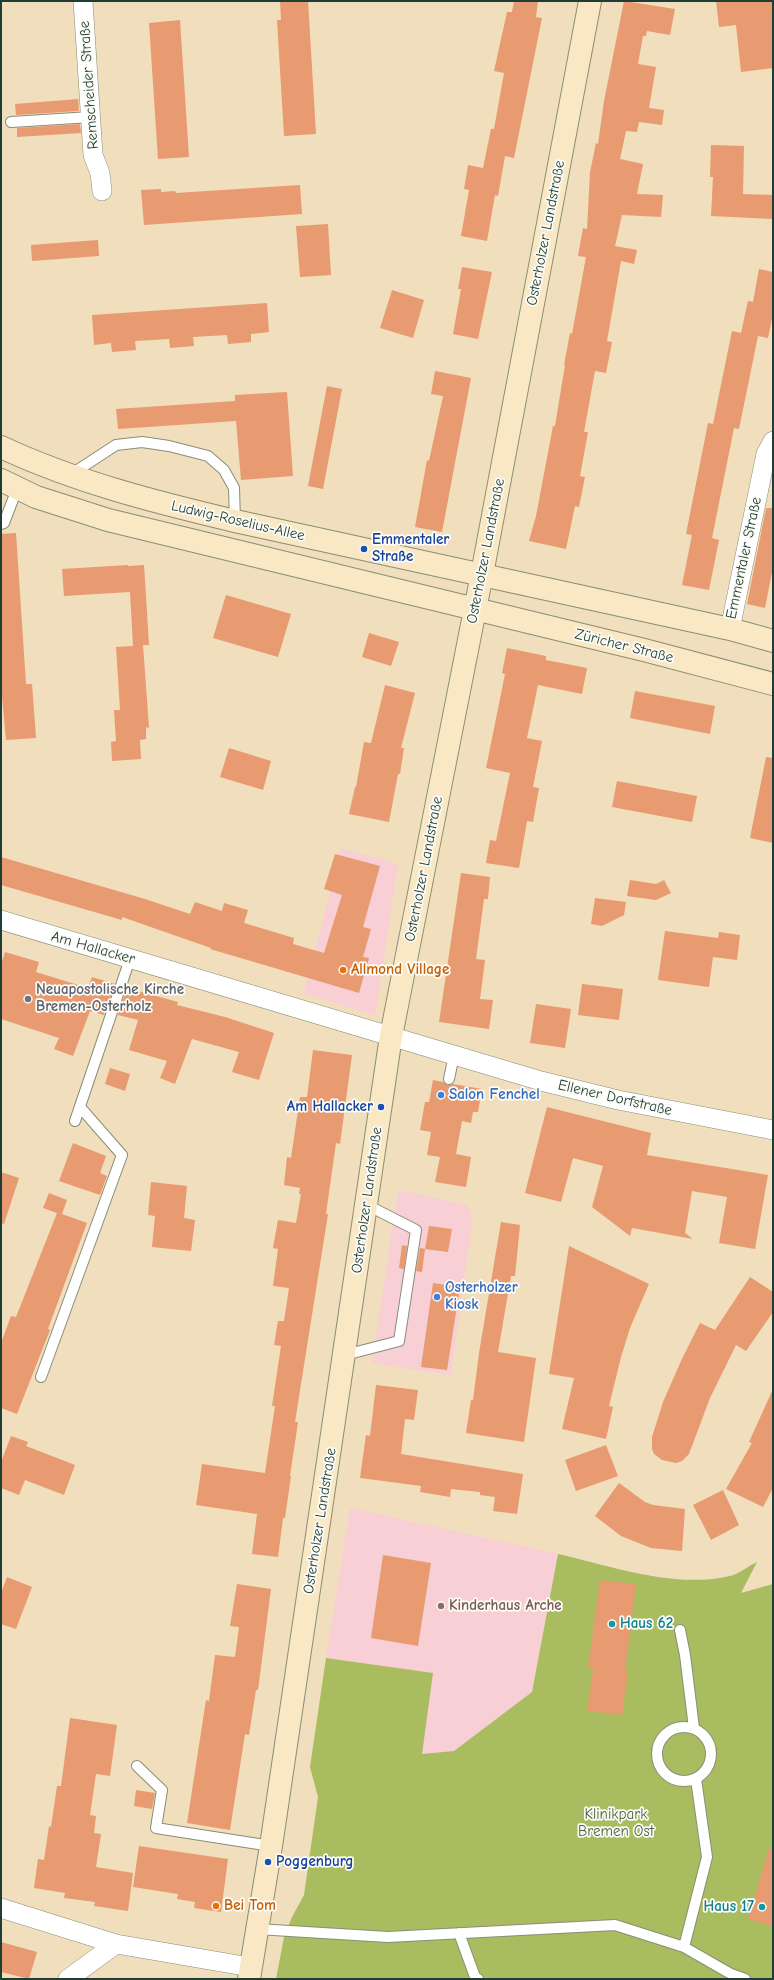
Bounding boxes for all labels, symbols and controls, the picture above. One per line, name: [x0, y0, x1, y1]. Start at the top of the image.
street label: Remscheider Straße: [76, 20, 102, 150]
street label: Osterholzer Landstraße: [523, 159, 569, 307]
street label: Osterholzer Landstraße: [463, 477, 509, 625]
street label: Emmentaler Straße: [722, 495, 766, 621]
street label: Ludwig-Roselius-Allee: [169, 497, 307, 545]
place label: Emmentaler Straße: [372, 531, 449, 566]
marker: Emmentaler Straße: [359, 544, 369, 554]
street label: Züricher Straße: [573, 625, 675, 667]
street label: Osterholzer Landstraße: [401, 795, 447, 943]
street label: Am Hallacker: [49, 927, 137, 969]
place label: Allmond Village: [351, 961, 449, 979]
marker: Allmond Village: [338, 965, 348, 975]
place label: Neuapostolische Kirche Bremen-Osterholz: [36, 981, 184, 1016]
marker: Neuapostolische Kirche Bremen-Osterholz: [23, 994, 33, 1004]
street label: Ellener Dorfstraße: [556, 1076, 674, 1120]
place label: Salon Fenchel: [449, 1086, 540, 1104]
marker: Salon Fenchel: [436, 1090, 446, 1100]
place label: Am Hallacker: [287, 1098, 373, 1116]
marker: Am Hallacker: [376, 1102, 386, 1112]
street label: Osterholzer Landstraße: [348, 1126, 386, 1274]
place label: Osterholzer Kiosk: [445, 1279, 518, 1314]
marker: Osterholzer Kiosk: [432, 1292, 442, 1302]
street label: Osterholzer Landstraße: [300, 1447, 340, 1595]
place label: Kinderhaus Arche: [449, 1597, 562, 1615]
marker: Kinderhaus Arche: [436, 1601, 446, 1611]
place label: Haus 62: [620, 1615, 673, 1633]
marker: Haus 62: [607, 1619, 617, 1629]
park label: Klinikpark Bremen Ost: [578, 1806, 654, 1841]
place label: Poggenburg: [276, 1853, 353, 1871]
marker: Poggenburg: [263, 1857, 273, 1867]
place label: Bei Tom: [224, 1897, 276, 1915]
place label: Haus 17: [704, 1898, 754, 1916]
marker: Bei Tom: [211, 1901, 221, 1911]
marker: Haus 17: [757, 1902, 767, 1912]

